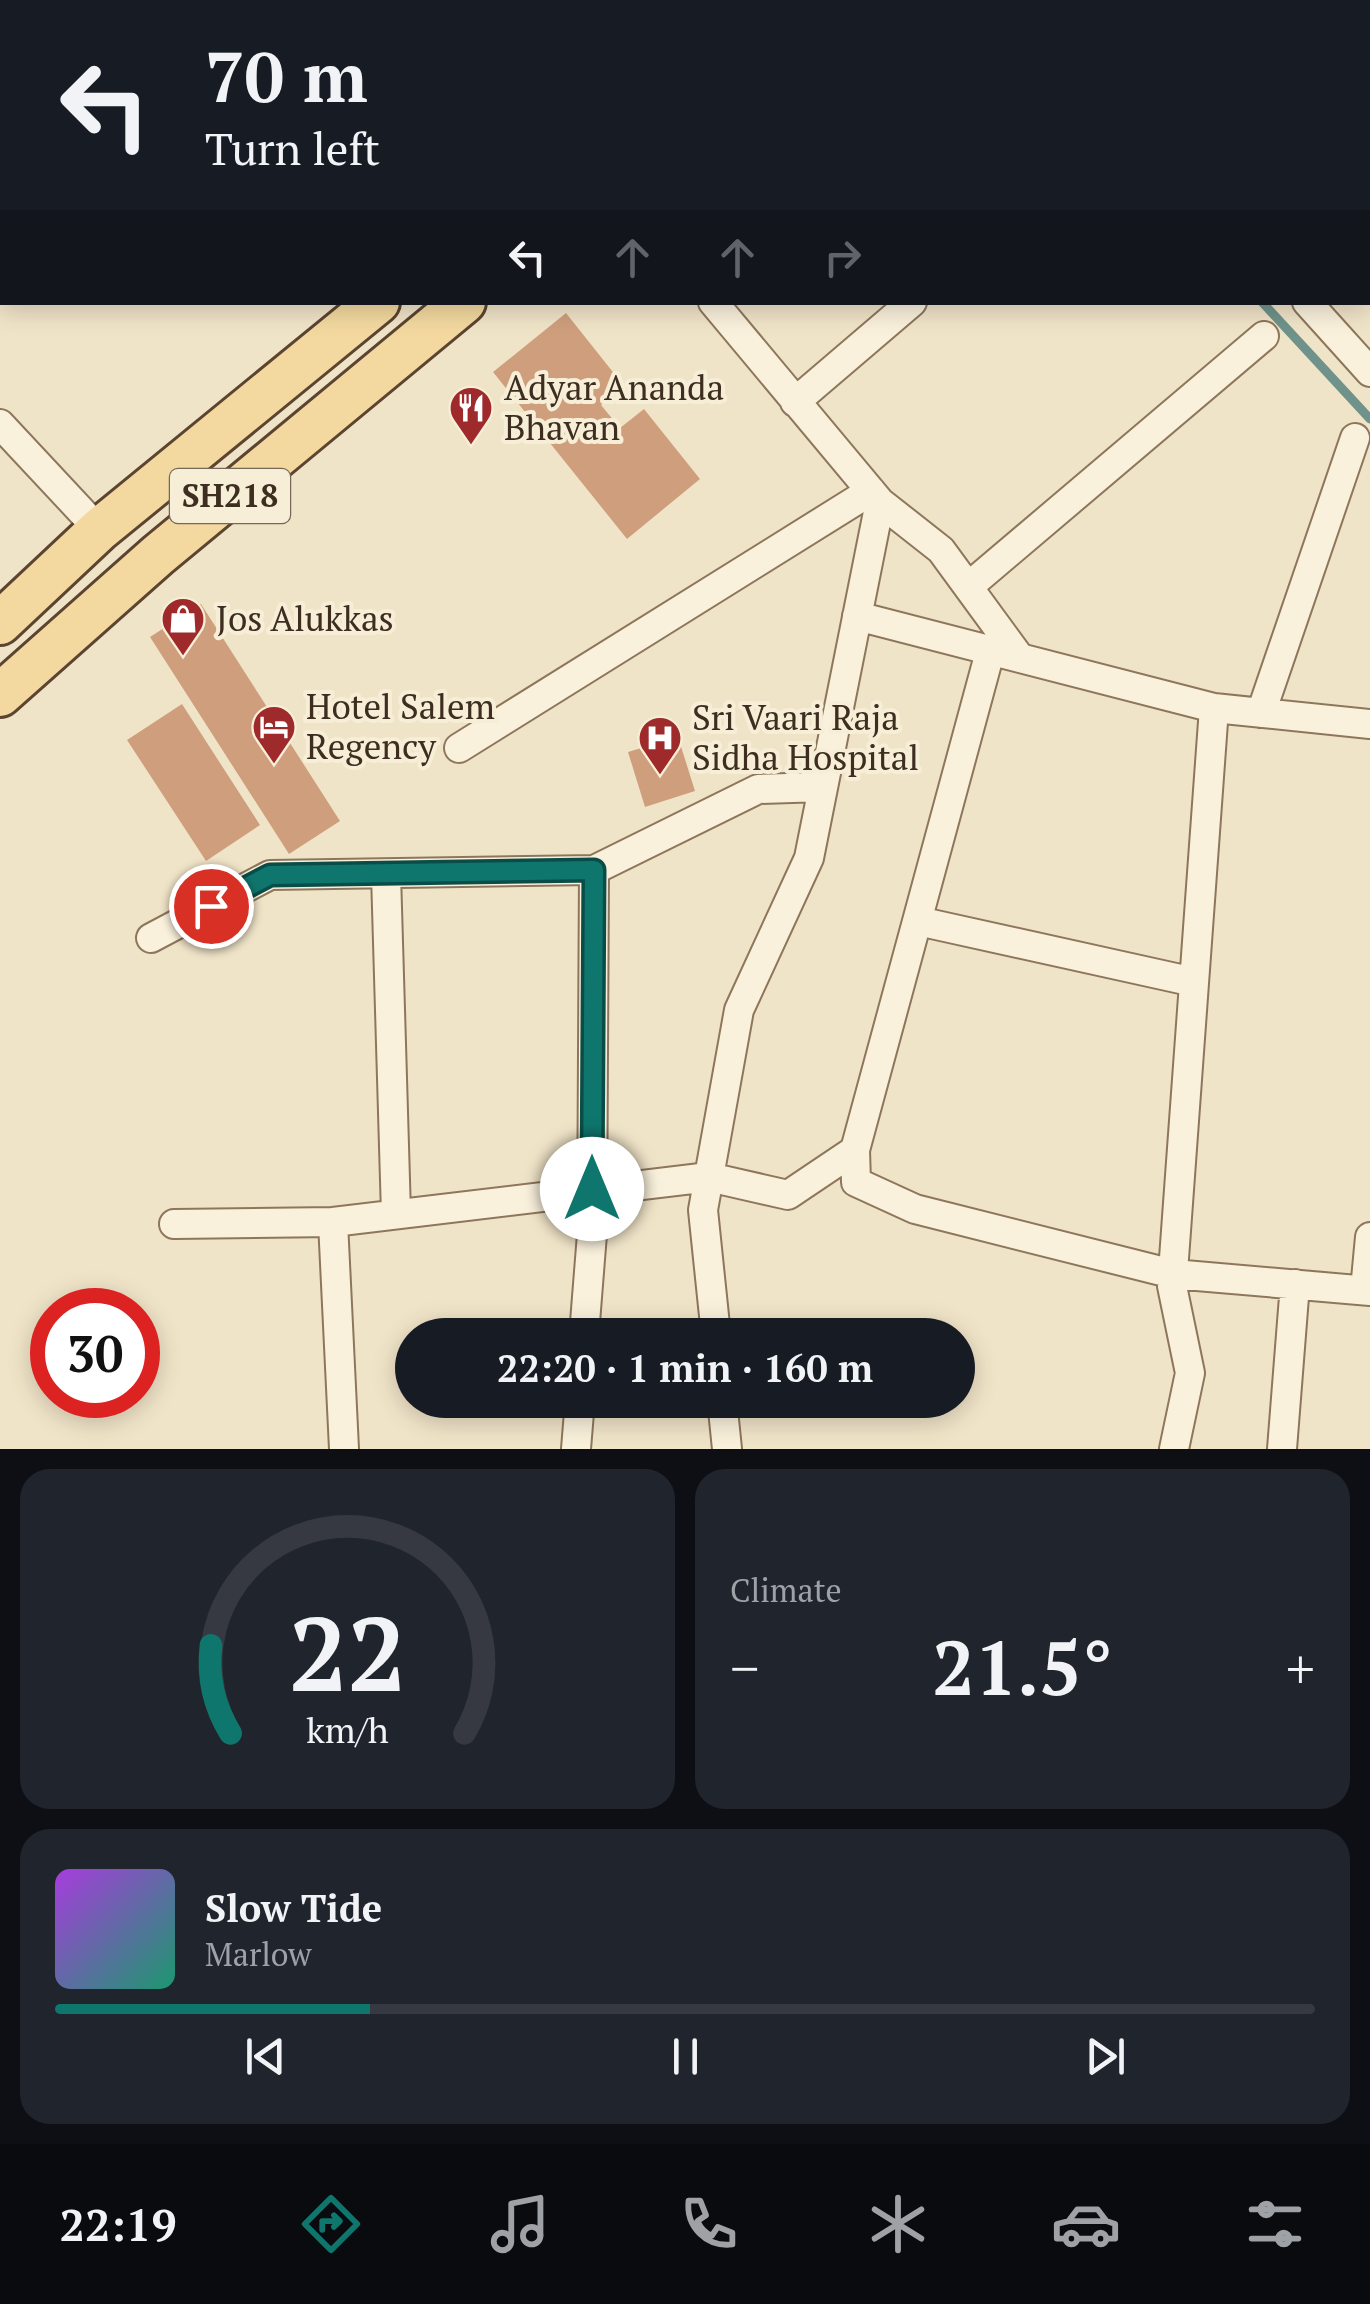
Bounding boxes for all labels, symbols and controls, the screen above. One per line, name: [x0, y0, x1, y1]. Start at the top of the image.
text: 70 m: [205, 29, 368, 122]
icon: left: [40, 40, 170, 170]
text: Turn left: [205, 118, 380, 178]
icon: left: [500, 230, 555, 285]
icon: ahead: [605, 230, 660, 285]
icon: ahead: [710, 230, 765, 285]
icon: right: [815, 230, 870, 285]
place label: Adyar Ananda Bhavan: [504, 364, 724, 450]
restaurant icon: Adyar Ananda Bhavan: [448, 385, 494, 446]
road number: SH218: [170, 469, 290, 523]
place label: Jos Alukkas: [216, 595, 394, 641]
shop icon: Jos Alukkas: [160, 596, 206, 657]
place label: Hotel Salem Regency: [306, 683, 495, 769]
place label: Sri Vaari Raja Sidha Hospital: [692, 694, 919, 780]
hotel icon: Hotel Salem Regency: [251, 704, 297, 765]
hospital icon: Sri Vaari Raja Sidha Hospital: [637, 715, 683, 776]
pin: [169, 864, 254, 949]
icon: arrive: [184, 879, 239, 934]
position arrow: [540, 1137, 644, 1241]
speed limit sign: 30: [30, 1288, 160, 1418]
text: 22:20 · 1 min · 160 m: [497, 1343, 873, 1393]
text: Climate: [730, 1569, 842, 1611]
text: 22: [289, 1583, 406, 1721]
text: 21.5°: [932, 1617, 1113, 1716]
text: −: [730, 1631, 759, 1704]
text: +: [1286, 1631, 1315, 1704]
text: km/h: [306, 1706, 389, 1753]
text: Slow Tide: [205, 1883, 382, 1933]
text: Marlow: [205, 1933, 311, 1975]
icon: previous: [238, 2029, 293, 2084]
icon: pause: [658, 2029, 713, 2084]
icon: next: [1078, 2029, 1133, 2084]
icon: directions: [296, 2189, 366, 2259]
icon: music: [485, 2189, 555, 2259]
icon: phone: [674, 2189, 744, 2259]
icon: climate: [863, 2189, 933, 2259]
icon: car: [1051, 2189, 1121, 2259]
icon: filters: [1240, 2189, 1310, 2259]
text: 22:19: [59, 2194, 177, 2254]

